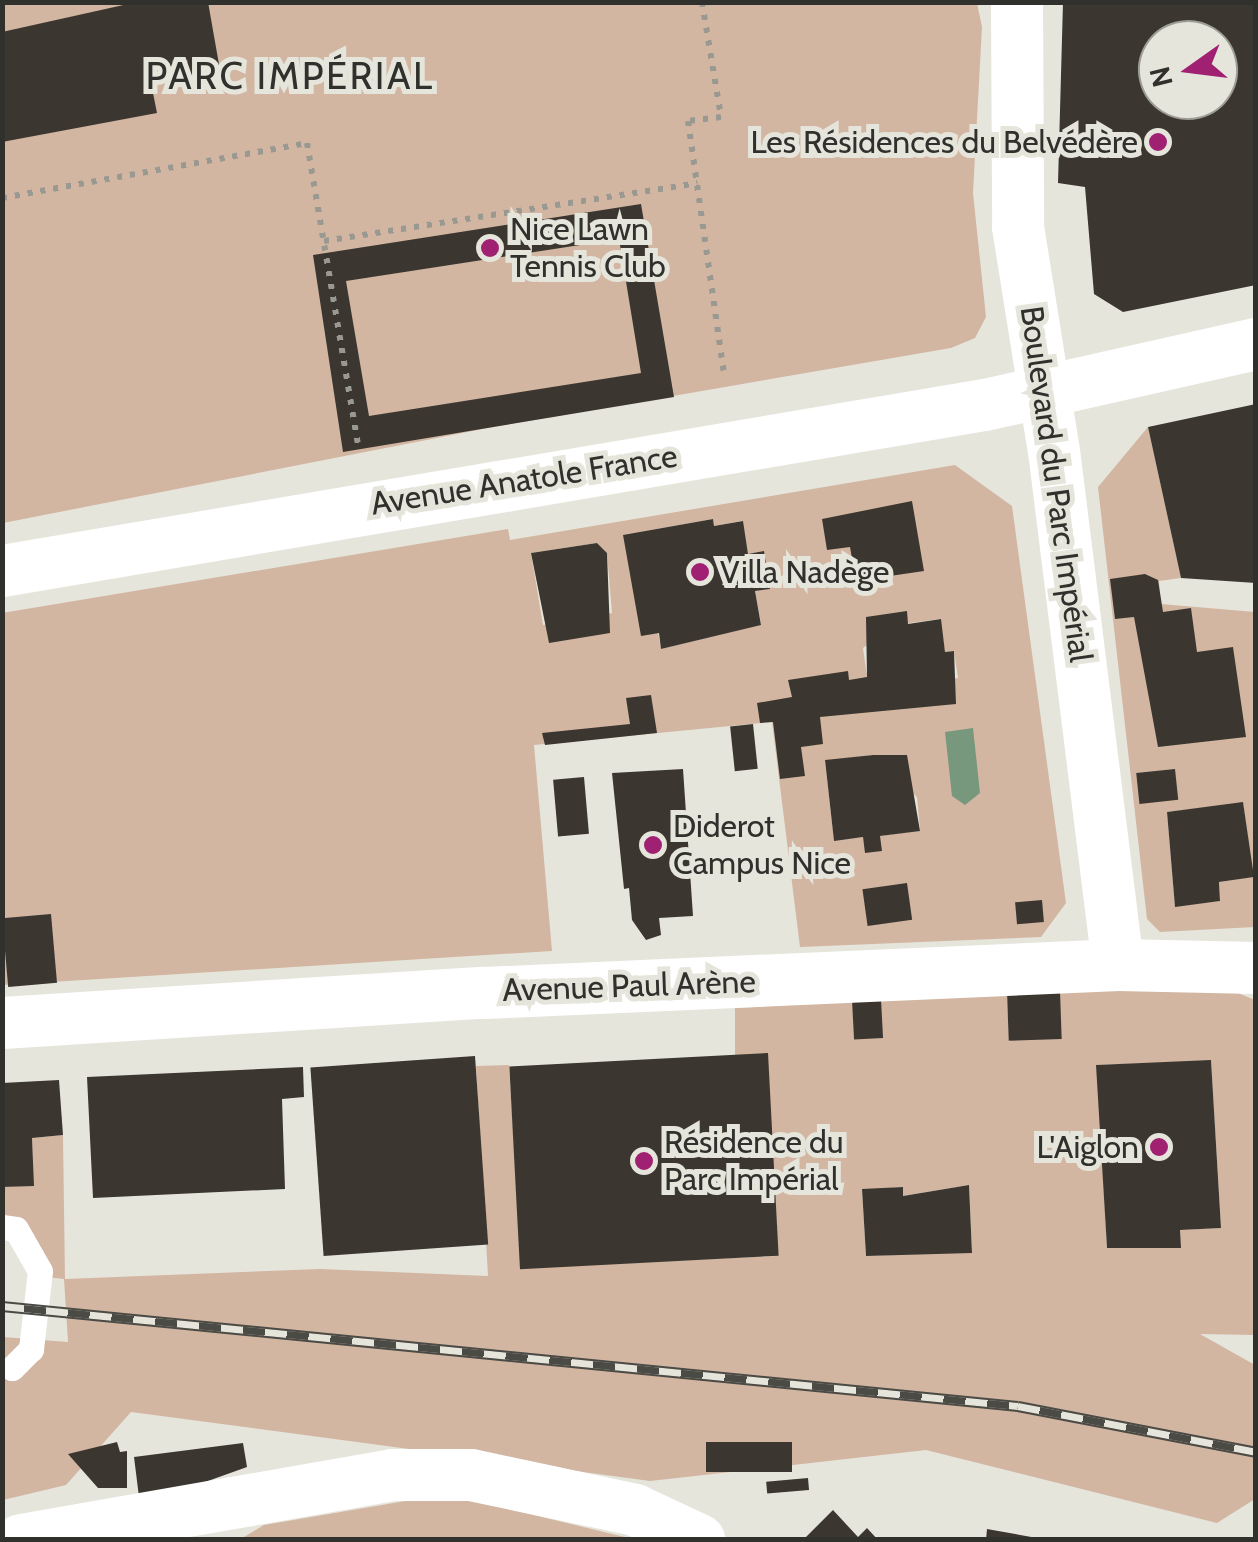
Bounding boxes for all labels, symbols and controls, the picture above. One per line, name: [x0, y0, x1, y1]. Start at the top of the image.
north arrow: [1138, 20, 1238, 120]
district label: PARC IMPÉRIAL: [146, 53, 434, 99]
text: N: [1142, 63, 1180, 90]
place label: Les Résidences du Belvédère: [751, 123, 1138, 161]
marker: Les Résidences du Belvédère: [1147, 131, 1169, 153]
place label: Nice Lawn Tennis Club: [510, 211, 666, 286]
marker: Nice Lawn Tennis Club: [479, 237, 501, 259]
street label: Boulevard du Parc Impérial: [1012, 304, 1100, 664]
street label: Avenue Anatole France: [368, 437, 680, 523]
place label: Villa Nadège: [720, 553, 889, 591]
marker: Villa Nadège: [689, 561, 711, 583]
place label: Diderot Campus Nice: [673, 808, 851, 883]
marker: Diderot Campus Nice: [642, 834, 664, 856]
street label: Avenue Paul Arène: [502, 962, 756, 1010]
place label: Résidence du Parc Impérial: [664, 1124, 844, 1199]
place label: L'Aiglon: [1036, 1128, 1139, 1166]
marker: L'Aiglon: [1148, 1136, 1170, 1158]
marker: Résidence du Parc Impérial: [633, 1150, 655, 1172]

